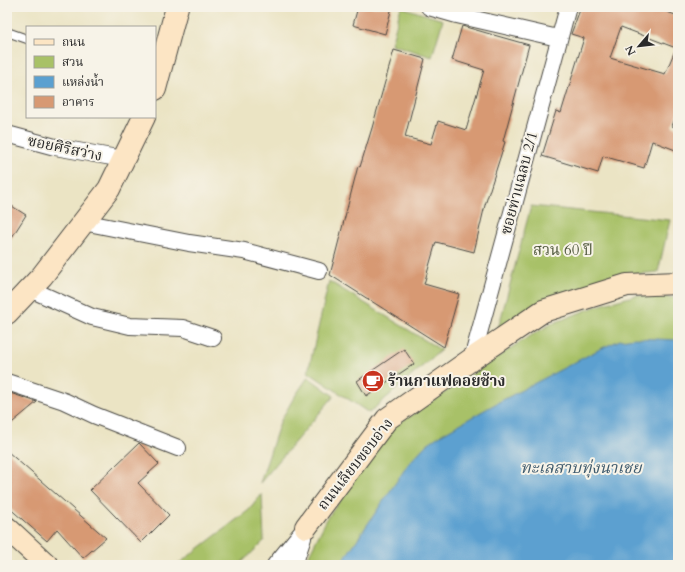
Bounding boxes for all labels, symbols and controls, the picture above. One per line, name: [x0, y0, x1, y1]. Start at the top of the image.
legend: [26, 26, 156, 118]
north arrow: [619, 26, 659, 66]
text: ถนน: [62, 34, 85, 50]
text: N: [622, 42, 639, 58]
text: สวน: [62, 54, 84, 70]
text: แหล่งน้ำ: [62, 73, 104, 90]
text: อาคาร: [62, 94, 94, 110]
street label: ซอยท่าแฉลบ 2/1: [496, 129, 542, 237]
street label: ซอยศิริสว่าง: [26, 130, 104, 166]
park label: สวน 60 ปี: [533, 240, 593, 260]
cafe icon: ร้านกาแฟดอยช้าง: [360, 368, 386, 394]
place label: ร้านกาแฟดอยช้าง: [388, 371, 505, 391]
street label: ถนนเลียบขอบอ่าง: [313, 414, 397, 514]
water label: ทะเลสาบทุ่งนาเชย: [520, 457, 643, 479]

